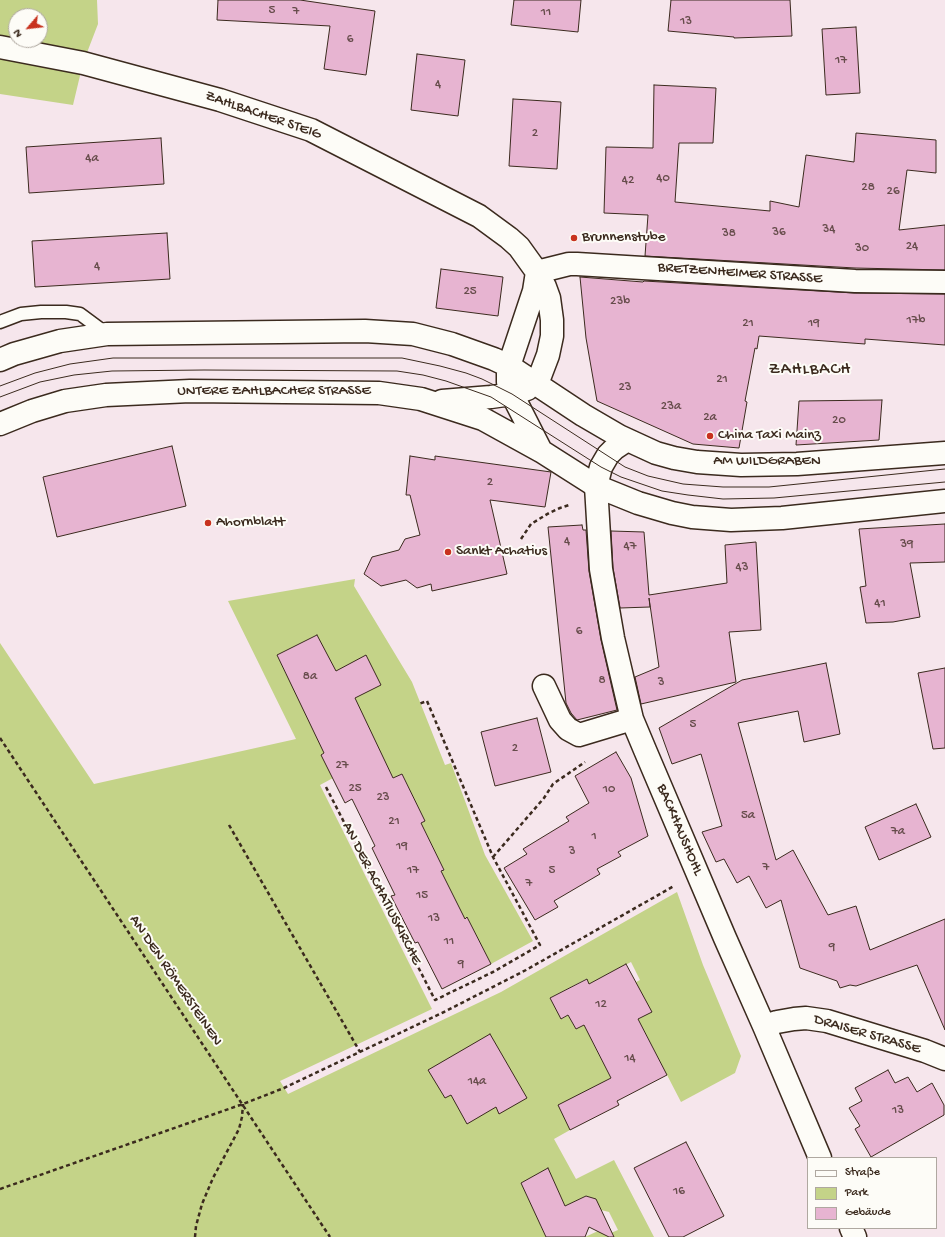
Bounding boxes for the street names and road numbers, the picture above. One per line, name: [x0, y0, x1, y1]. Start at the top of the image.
street label: ZAHLBACHER STEIG: [203, 88, 323, 144]
street label: BRETZENHEIMER STRASSE: [657, 259, 823, 289]
street label: UNTERE ZAHLBACHER STRASSE: [177, 383, 371, 401]
street label: AM WILDGRABEN: [713, 453, 821, 471]
street label: BACKHAUSHOHL: [652, 782, 706, 878]
street label: AN DER ACHATIUSKIRCHE: [337, 820, 425, 968]
street label: AN DEN RÖMERSTEINEN: [125, 912, 225, 1050]
street label: DRAISER STRASSE: [811, 1011, 923, 1059]

